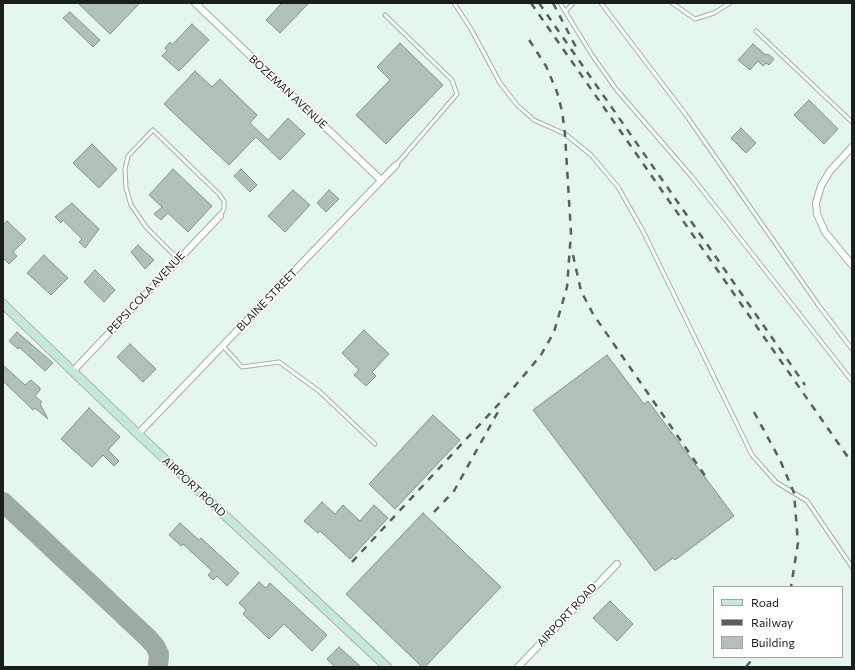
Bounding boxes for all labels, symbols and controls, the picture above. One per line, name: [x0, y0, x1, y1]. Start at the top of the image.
street label: BOZEMAN AVENUE: [246, 52, 330, 132]
street label: PEPSI COLA AVENUE: [104, 249, 188, 337]
street label: BLAINE STREET: [234, 266, 300, 334]
street label: AIRPORT ROAD: [160, 454, 228, 520]
street label: AIRPORT ROAD: [534, 581, 600, 649]
legend: [713, 586, 843, 658]
text: Road: [751, 595, 779, 609]
text: Railway: [751, 615, 793, 629]
text: Building: [751, 635, 795, 649]

